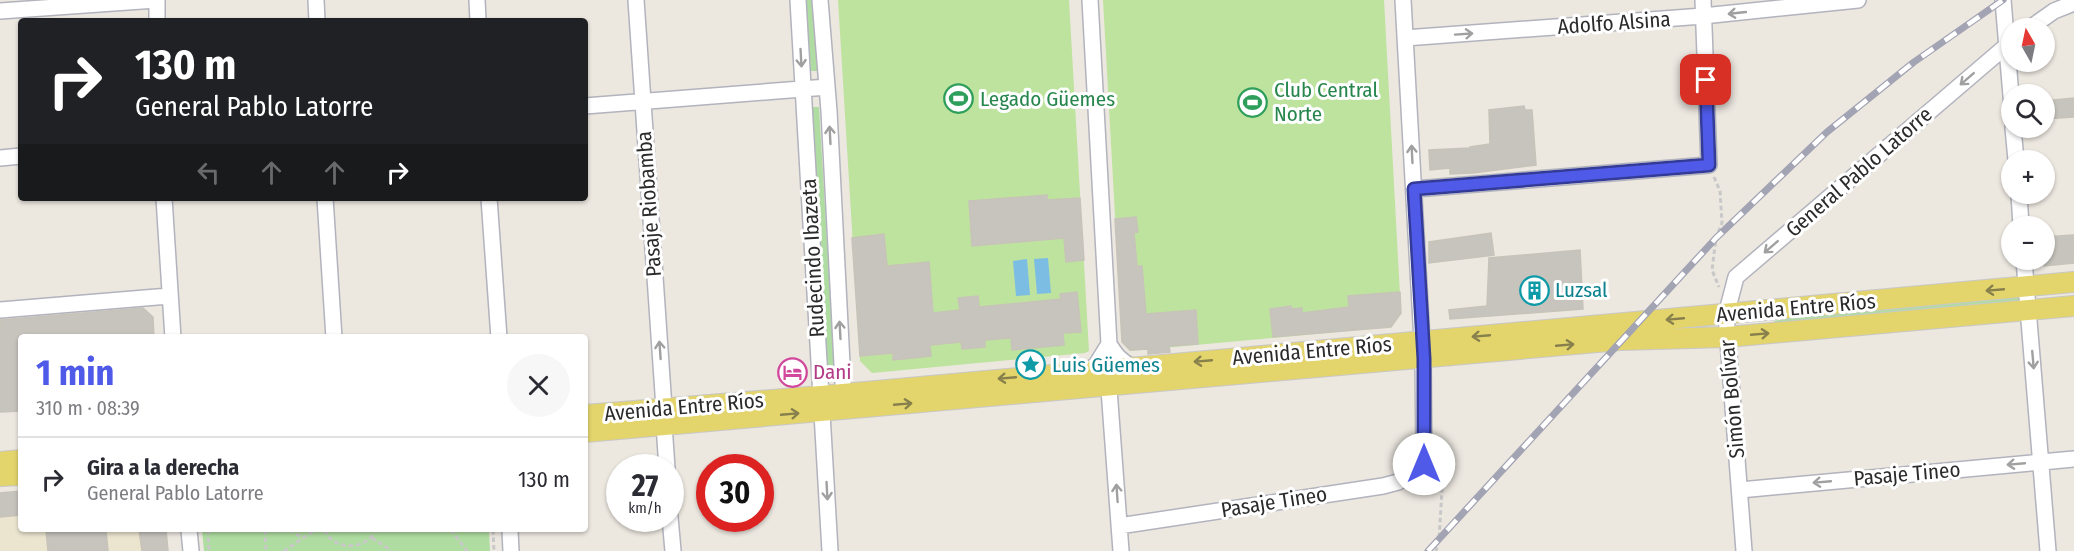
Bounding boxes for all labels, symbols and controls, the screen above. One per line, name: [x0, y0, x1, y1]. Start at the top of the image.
street label: Adolfo Alsina: [1557, 6, 1671, 40]
one-way arrow: [1728, 8, 1748, 19]
north arrow: [2001, 18, 2055, 72]
map controls: [2001, 18, 2055, 270]
one-way arrow: [1453, 28, 1473, 39]
text: 130 m: [135, 40, 236, 90]
icon: right: [36, 42, 114, 120]
one-way arrow: [796, 48, 807, 68]
pin: [1680, 54, 1731, 105]
icon: arrive: [1689, 63, 1722, 96]
one-way arrow: [1960, 72, 1975, 86]
place label: Club Central Norte: [1274, 77, 1378, 127]
sports icon: Legado Güemes: [943, 83, 975, 115]
button: search: [2001, 84, 2055, 138]
place label: Legado Güemes: [980, 86, 1115, 112]
sports icon: Club Central Norte: [1237, 86, 1269, 118]
text: General Pablo Latorre: [135, 91, 373, 123]
street label: General Pablo Latorre: [1781, 101, 1937, 243]
one-way arrow: [825, 126, 836, 146]
street label: Pasaje Riobamba: [631, 130, 667, 278]
one-way arrow: [1407, 144, 1418, 164]
button: +: [2001, 150, 2055, 204]
icon: left: [192, 156, 225, 189]
icon: ahead: [255, 156, 288, 189]
icon: ahead: [318, 156, 351, 189]
icon: right: [381, 156, 414, 189]
street label: Rudecindo Ibazeta: [796, 178, 830, 338]
button: −: [2001, 216, 2055, 270]
one-way arrow: [1764, 240, 1779, 254]
building icon: Luzsal: [1518, 274, 1550, 306]
place label: Luzsal: [1555, 277, 1608, 303]
one-way arrow: [1985, 285, 2005, 296]
street label: Avenida Entre Ríos: [1715, 288, 1877, 328]
one-way arrow: [1666, 314, 1686, 325]
one-way arrow: [834, 320, 845, 340]
one-way arrow: [1749, 328, 1769, 339]
street label: Avenida Entre Ríos: [1231, 331, 1393, 371]
one-way arrow: [1471, 331, 1491, 342]
street label: Simón Bolívar: [1714, 338, 1750, 459]
one-way arrow: [1555, 339, 1575, 350]
one-way arrow: [654, 340, 665, 360]
place icon: Luis Güemes: [1015, 349, 1047, 381]
one-way arrow: [2027, 349, 2038, 369]
text: 1 min: [36, 351, 114, 395]
place label: Luis Güemes: [1052, 352, 1160, 378]
button: close: [507, 354, 570, 417]
hotel icon: Dani: [776, 356, 808, 388]
one-way arrow: [1194, 356, 1213, 367]
place label: Dani: [813, 359, 852, 385]
one-way arrow: [998, 373, 1018, 384]
street label: Avenida Entre Ríos: [603, 387, 765, 427]
text: 310 m · 08:39: [36, 396, 140, 420]
one-way arrow: [893, 398, 912, 409]
one-way arrow: [779, 408, 799, 419]
position arrow: [1392, 432, 1456, 496]
text: Gira a la derecha: [87, 454, 239, 481]
speed limit sign: 30: [696, 454, 774, 532]
street label: Pasaje Tineo: [1853, 456, 1961, 492]
one-way arrow: [2006, 459, 2026, 470]
icon: right: [36, 463, 69, 496]
text: 130 m: [518, 466, 570, 493]
text: 27: [632, 468, 658, 504]
one-way arrow: [1812, 477, 1832, 488]
one-way arrow: [821, 480, 832, 500]
text: General Pablo Latorre: [87, 481, 264, 505]
street label: Pasaje Tineo: [1219, 481, 1329, 523]
one-way arrow: [1111, 483, 1122, 503]
text: km/h: [628, 499, 662, 517]

